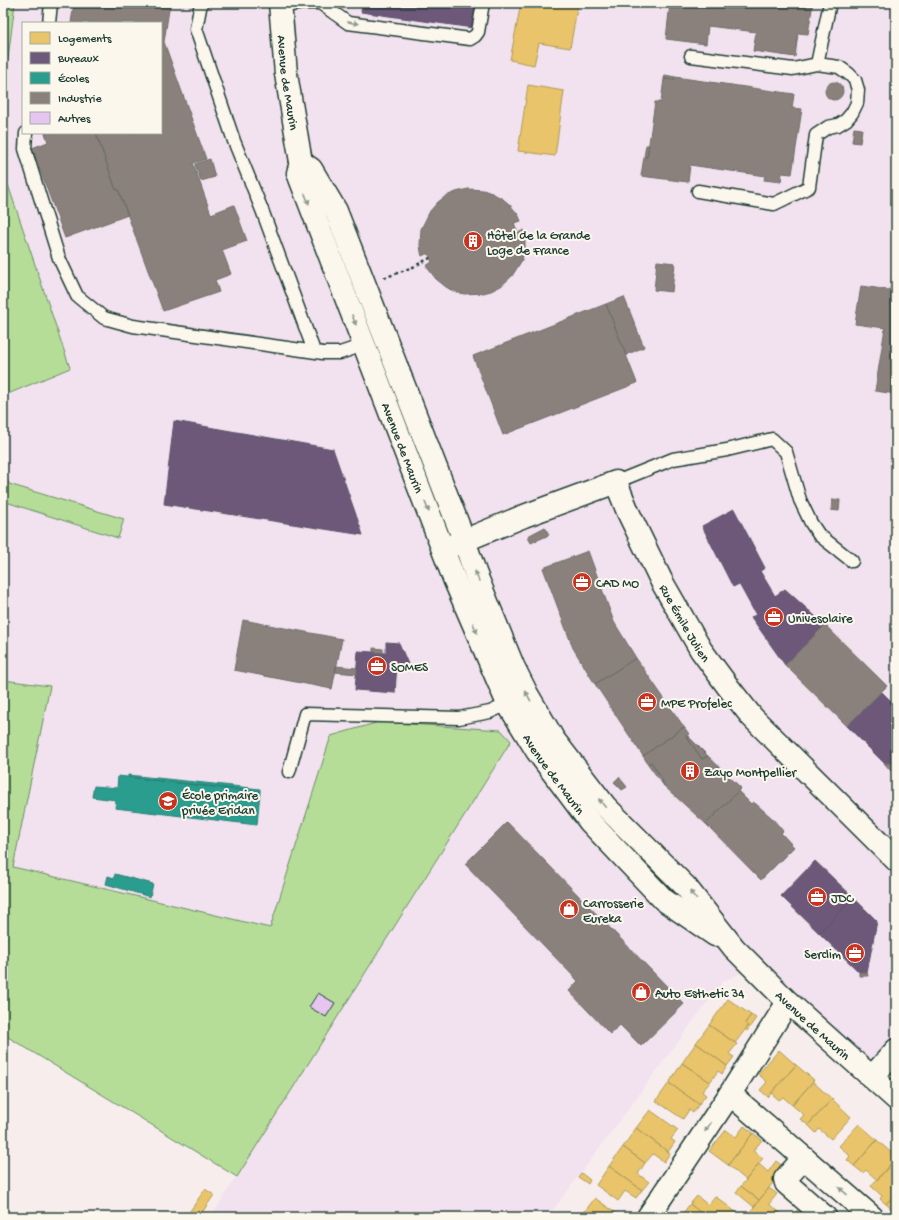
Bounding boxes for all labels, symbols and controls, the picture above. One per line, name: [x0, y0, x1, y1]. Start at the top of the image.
one-way arrow: [346, 20, 359, 26]
legend: [22, 22, 162, 134]
text: Logements: [58, 33, 112, 47]
street label: Avenue de Maurin: [273, 35, 301, 132]
text: Bureaux: [57, 53, 100, 67]
text: Écoles: [58, 73, 90, 87]
text: Industrie: [58, 93, 102, 107]
text: Autres: [58, 113, 91, 127]
one-way arrow: [305, 194, 311, 206]
place label: Hôtel de la Grande Loge de France: [487, 229, 591, 259]
building icon: Hôtel de la Grande Loge de France: [462, 230, 484, 252]
one-way arrow: [352, 315, 358, 327]
street label: Avenue de Maurin: [377, 401, 426, 496]
one-way arrow: [424, 501, 430, 513]
one-way arrow: [473, 570, 479, 582]
office icon: CAD MO: [571, 571, 593, 593]
place label: CAD MO: [596, 577, 639, 592]
street label: Rue Émile Julien: [655, 582, 713, 666]
office icon: Univesolaire: [763, 606, 785, 628]
place label: Univesolaire: [788, 612, 853, 627]
one-way arrow: [472, 622, 478, 634]
office icon: SOMES: [366, 655, 388, 677]
place label: SOMES: [391, 661, 429, 676]
one-way arrow: [525, 690, 532, 702]
office icon: MPE Profelec: [636, 691, 658, 713]
place label: MPE Profelec: [661, 697, 732, 712]
street label: Avenue de Maurin: [518, 732, 587, 819]
building icon: Zayo Montpellier: [679, 760, 701, 782]
place label: Zayo Montpellier: [704, 766, 797, 781]
place label: École primaire privée Eridan: [181, 788, 259, 819]
school or university icon: École primaire privée Eridan: [157, 790, 179, 812]
one-way arrow: [598, 797, 606, 808]
office icon: JDC: [806, 886, 828, 908]
one-way arrow: [688, 890, 697, 901]
place label: JDC: [831, 892, 854, 907]
place label: Carrosserie Eureka: [583, 897, 644, 927]
shop icon: Carrosserie Eureka: [558, 898, 580, 920]
office icon: Serclim: [844, 942, 866, 964]
place label: Serclim: [804, 948, 841, 963]
shop icon: Auto Esthetic 34: [630, 981, 652, 1003]
place label: Auto Esthetic 34: [655, 987, 744, 1002]
street label: Avenue de Maurin: [771, 989, 853, 1065]
one-way arrow: [704, 1121, 712, 1132]
one-way arrow: [837, 1187, 848, 1196]

